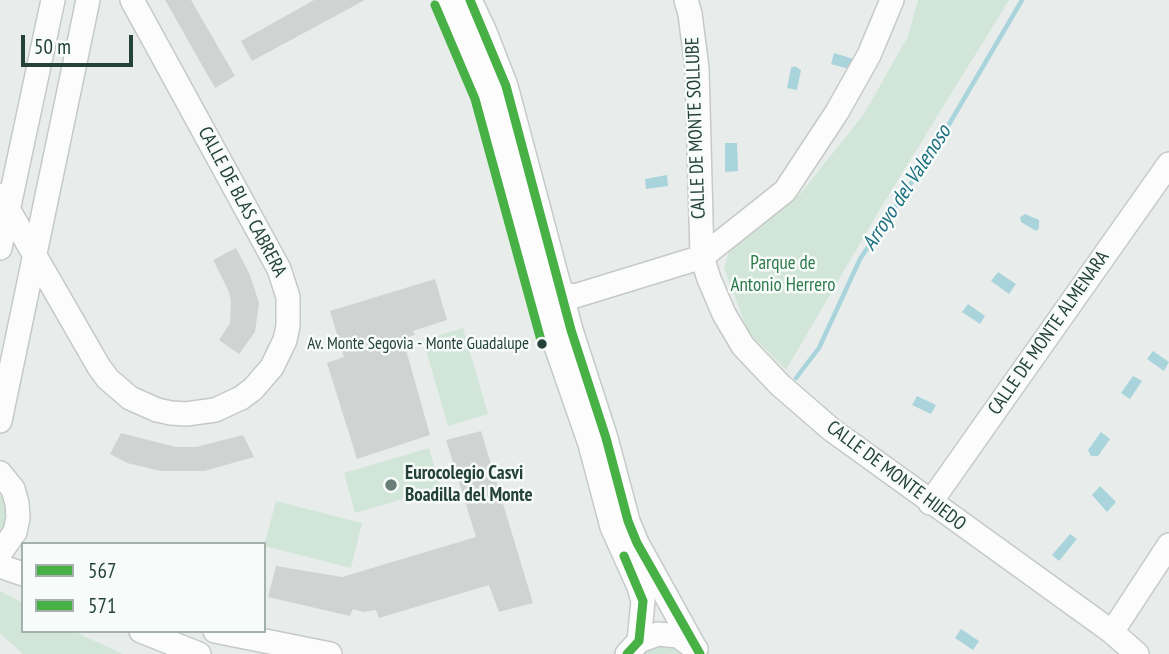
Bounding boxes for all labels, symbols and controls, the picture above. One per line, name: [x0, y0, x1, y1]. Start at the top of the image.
scale bar: [24, 21, 136, 65]
text: 50 m: [34, 33, 71, 60]
street label: CALLE DE MONTE SOLLUBE: [681, 37, 711, 219]
water label: Arroyo del Valenoso: [857, 121, 957, 255]
street label: CALLE DE BLAS CABRERA: [193, 123, 291, 281]
street label: CALLE DE MONTE ALMENARA: [984, 247, 1114, 419]
park label: Parque de Antonio Herrero: [730, 253, 836, 297]
place label: Av. Monte Segovia - Monte Guadalupe: [307, 334, 529, 354]
marker: Av. Monte Segovia - Monte Guadalupe: [535, 337, 549, 351]
street label: CALLE DE MONTE HIJEDO: [822, 416, 970, 536]
place label: Eurocolegio Casvi Boadilla del Monte: [405, 463, 533, 507]
marker: Eurocolegio Casvi Boadilla del Monte: [383, 477, 399, 493]
legend: [21, 542, 266, 633]
text: 567: [88, 557, 116, 584]
text: 571: [88, 592, 116, 619]

